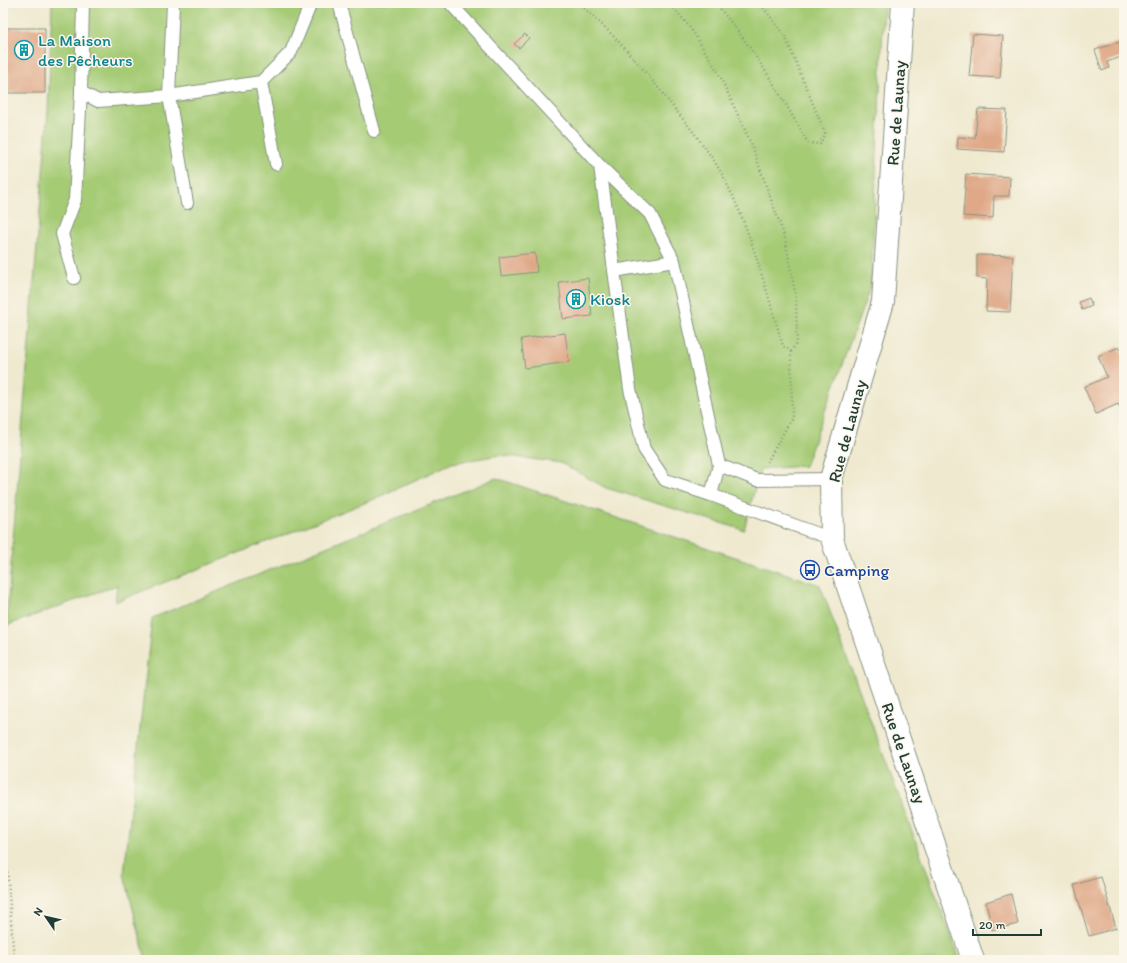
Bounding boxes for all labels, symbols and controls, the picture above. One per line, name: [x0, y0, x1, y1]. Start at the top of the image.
place label: La Maison des Pêcheurs: [38, 30, 133, 70]
building icon: La Maison des Pêcheurs: [13, 39, 35, 61]
street label: Rue de Launay: [882, 60, 910, 166]
building icon: Kiosk: [565, 288, 587, 310]
place label: Kiosk: [590, 289, 630, 309]
street label: Rue de Launay: [824, 377, 870, 485]
bus stop icon: Camping: [799, 559, 821, 581]
place label: Camping: [824, 560, 889, 580]
street label: Rue de Launay: [877, 700, 931, 806]
north arrow: [26, 897, 66, 937]
text: N: [31, 905, 46, 918]
scale bar: [973, 911, 1041, 937]
text: 20 m: [979, 918, 1006, 932]

